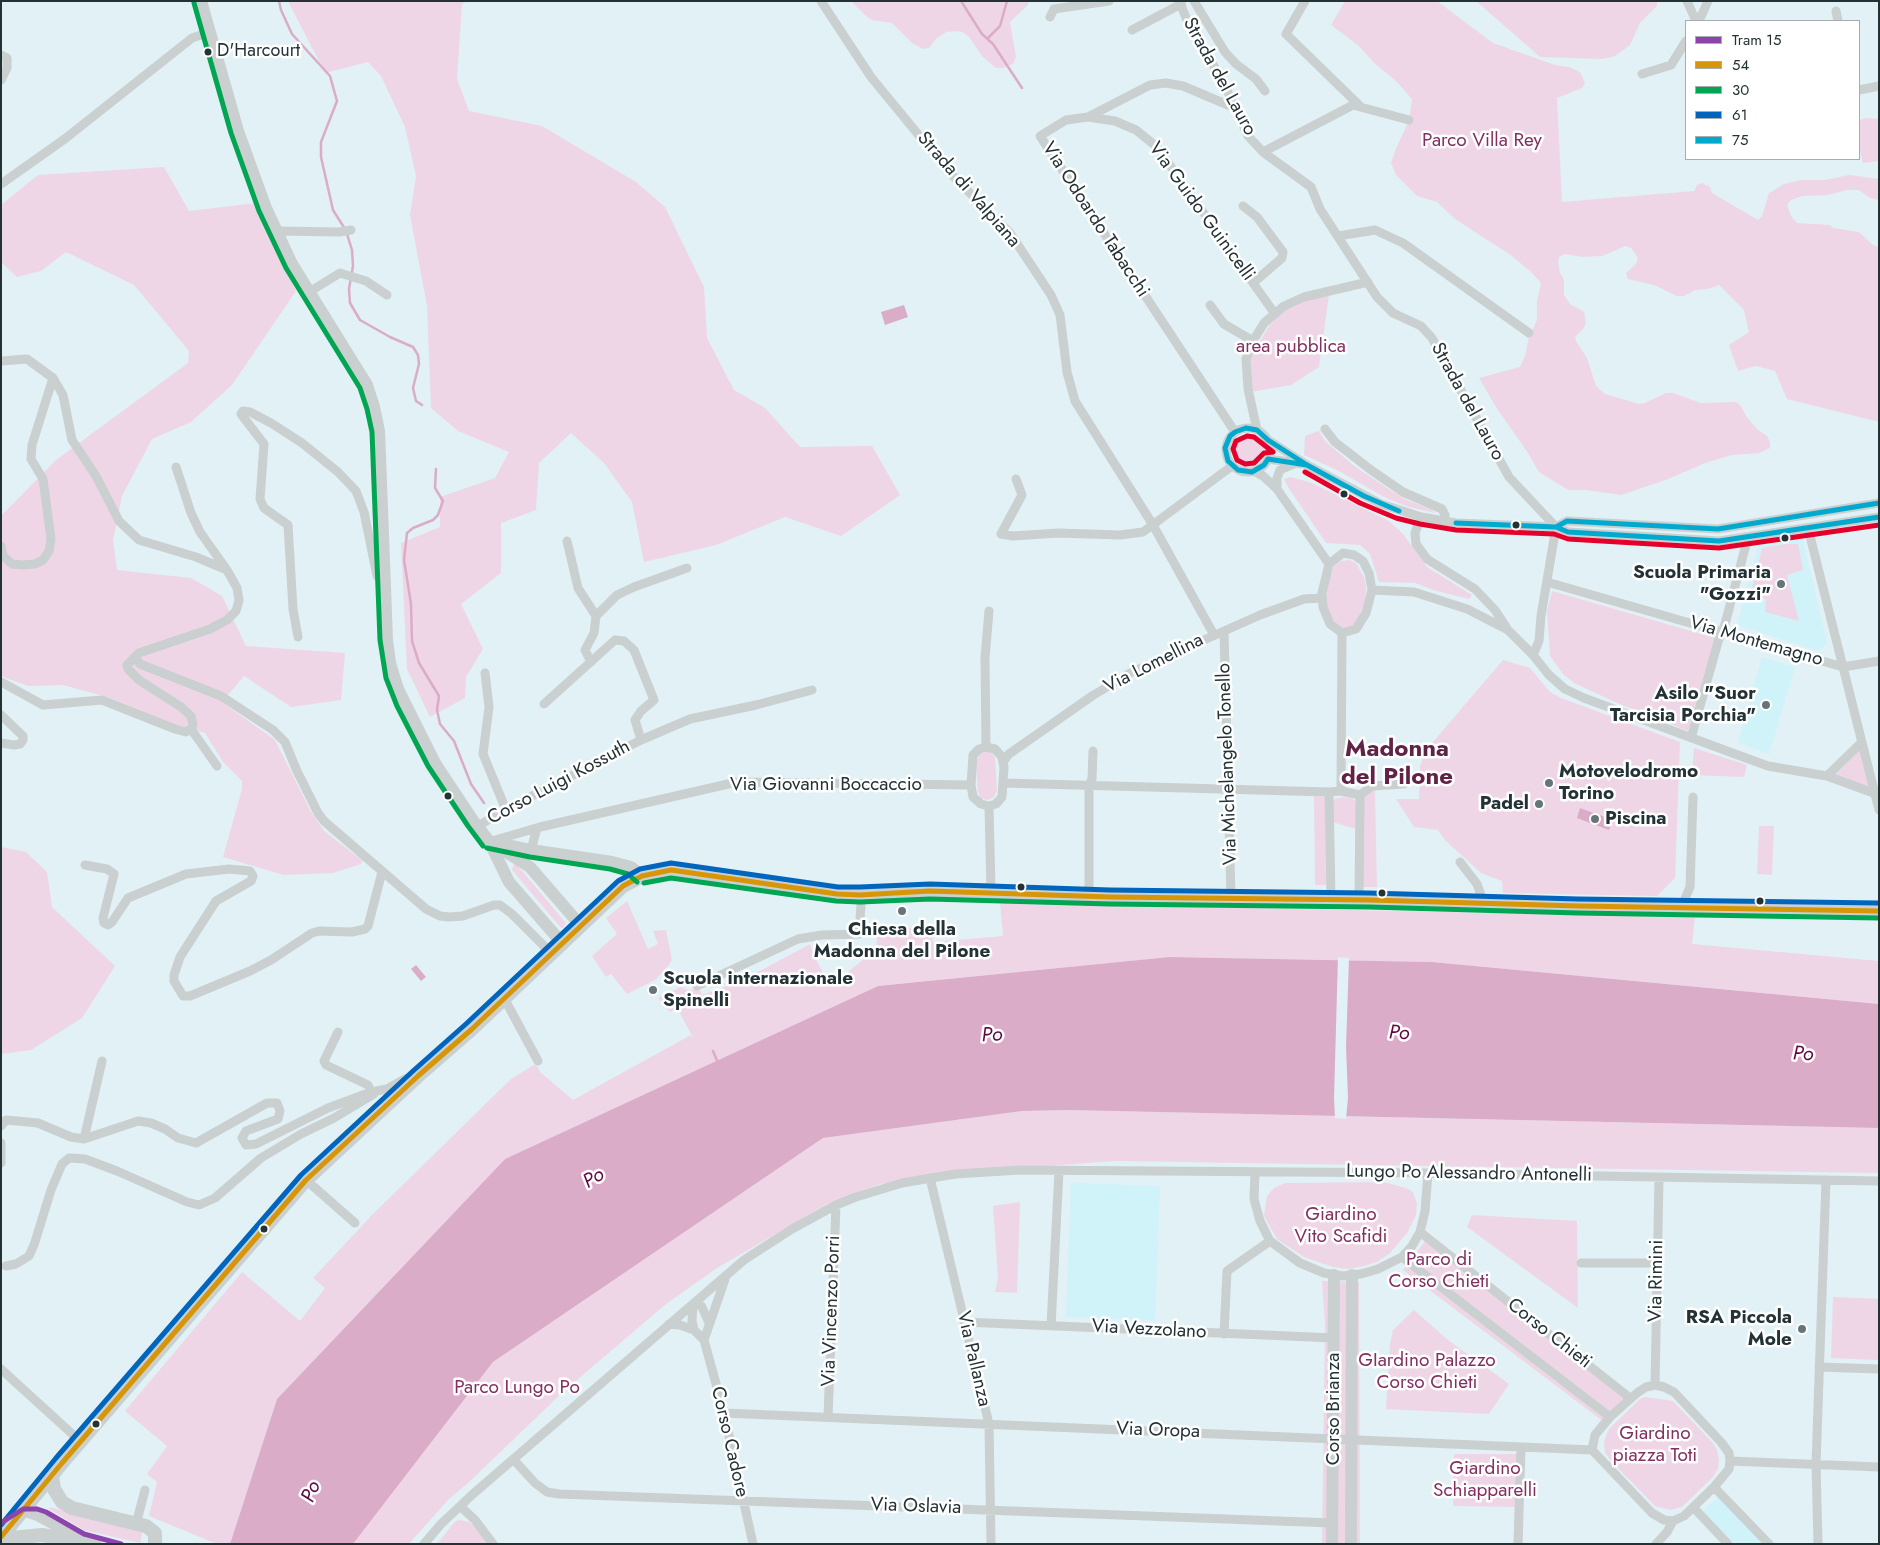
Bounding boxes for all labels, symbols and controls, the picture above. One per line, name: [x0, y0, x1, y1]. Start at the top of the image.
street label: Strada del Lauro: [1177, 14, 1261, 140]
legend: [1685, 20, 1860, 160]
text: Tram 15: [1732, 29, 1782, 51]
place label: D'Harcourt: [217, 41, 300, 63]
marker: D'Harcourt: [203, 47, 213, 57]
text: 54: [1732, 54, 1749, 76]
text: 30: [1732, 79, 1749, 101]
text: 61: [1732, 104, 1747, 126]
street label: Strada di Valpiana: [912, 127, 1024, 253]
text: 75: [1732, 129, 1748, 151]
park label: Parco Villa Rey: [1422, 130, 1542, 152]
street label: Via Odoardo Tabacchi: [1036, 138, 1154, 302]
street label: Via Guido Guinicelli: [1143, 138, 1259, 286]
park label: area pubblica: [1236, 336, 1346, 358]
street label: Strada del Lauro: [1425, 339, 1509, 465]
unlabelled marker: [1339, 489, 1349, 499]
unlabelled marker: [1511, 520, 1521, 530]
unlabelled marker: [1780, 533, 1790, 543]
place label: Scuola Primaria "Gozzi": [1633, 562, 1771, 606]
marker: Scuola Primaria "Gozzi": [1775, 578, 1787, 590]
street label: Via Montemagno: [1687, 612, 1825, 672]
street label: Via Lomellina: [1100, 629, 1208, 699]
street label: Via Michelangelo Tonello: [1213, 663, 1243, 865]
place label: Asilo "Suor Tarcisia Porchia": [1610, 683, 1756, 727]
marker: Asilo "Suor Tarcisia Porchia": [1760, 699, 1772, 711]
street label: Corso Luigi Kossuth: [484, 736, 634, 830]
district label: Madonna del Pilone: [1341, 736, 1453, 792]
place label: Motovelodromo Torino: [1559, 761, 1698, 805]
street label: Via Giovanni Boccaccio: [730, 774, 922, 796]
marker: Motovelodromo Torino: [1543, 777, 1555, 789]
unlabelled marker: [443, 791, 453, 801]
place label: Padel: [1480, 793, 1529, 815]
marker: Padel: [1533, 798, 1545, 810]
place label: Piscina: [1605, 808, 1667, 830]
marker: Piscina: [1589, 813, 1601, 825]
unlabelled marker: [1016, 882, 1026, 892]
unlabelled marker: [1377, 888, 1387, 898]
unlabelled marker: [1755, 896, 1765, 906]
marker: Chiesa della Madonna del Pilone: [896, 905, 908, 917]
place label: Chiesa della Madonna del Pilone: [814, 919, 990, 963]
place label: Scuola internazionale Spinelli: [663, 968, 853, 1012]
marker: Scuola internazionale Spinelli: [647, 984, 659, 996]
water label: Po: [1388, 1021, 1410, 1047]
water label: Po: [981, 1024, 1003, 1048]
water label: Po: [1792, 1042, 1814, 1068]
street label: Lungo Po Alessandro Antonelli: [1346, 1160, 1592, 1188]
water label: Po: [579, 1163, 609, 1195]
park label: Giardino Vito Scafidi: [1295, 1204, 1387, 1248]
unlabelled marker: [259, 1224, 269, 1234]
street label: Via Vincenzo Porri: [818, 1235, 846, 1387]
street label: Via Rimini: [1645, 1240, 1669, 1322]
park label: Parco di Corso Chieti: [1389, 1249, 1489, 1293]
street label: Corso Chieti: [1502, 1294, 1596, 1374]
place label: RSA Piccola Mole: [1686, 1307, 1792, 1351]
street label: Via Pallanza: [951, 1309, 995, 1409]
street label: Via Vezzolano: [1091, 1316, 1207, 1344]
marker: RSA Piccola Mole: [1796, 1323, 1808, 1335]
park label: GIardino Palazzo Corso Chieti: [1358, 1350, 1496, 1394]
street label: Corso Brianza: [1323, 1353, 1345, 1465]
park label: Parco Lungo Po: [454, 1377, 580, 1399]
street label: Corso Cadore: [705, 1384, 753, 1500]
street label: Via Oropa: [1116, 1418, 1200, 1444]
unlabelled marker: [91, 1419, 101, 1429]
park label: Giardino piazza Toti: [1613, 1423, 1697, 1467]
park label: Giardino Schiapparelli: [1433, 1458, 1537, 1502]
water label: Po: [297, 1478, 327, 1506]
street label: Via Oslavia: [870, 1494, 962, 1520]

